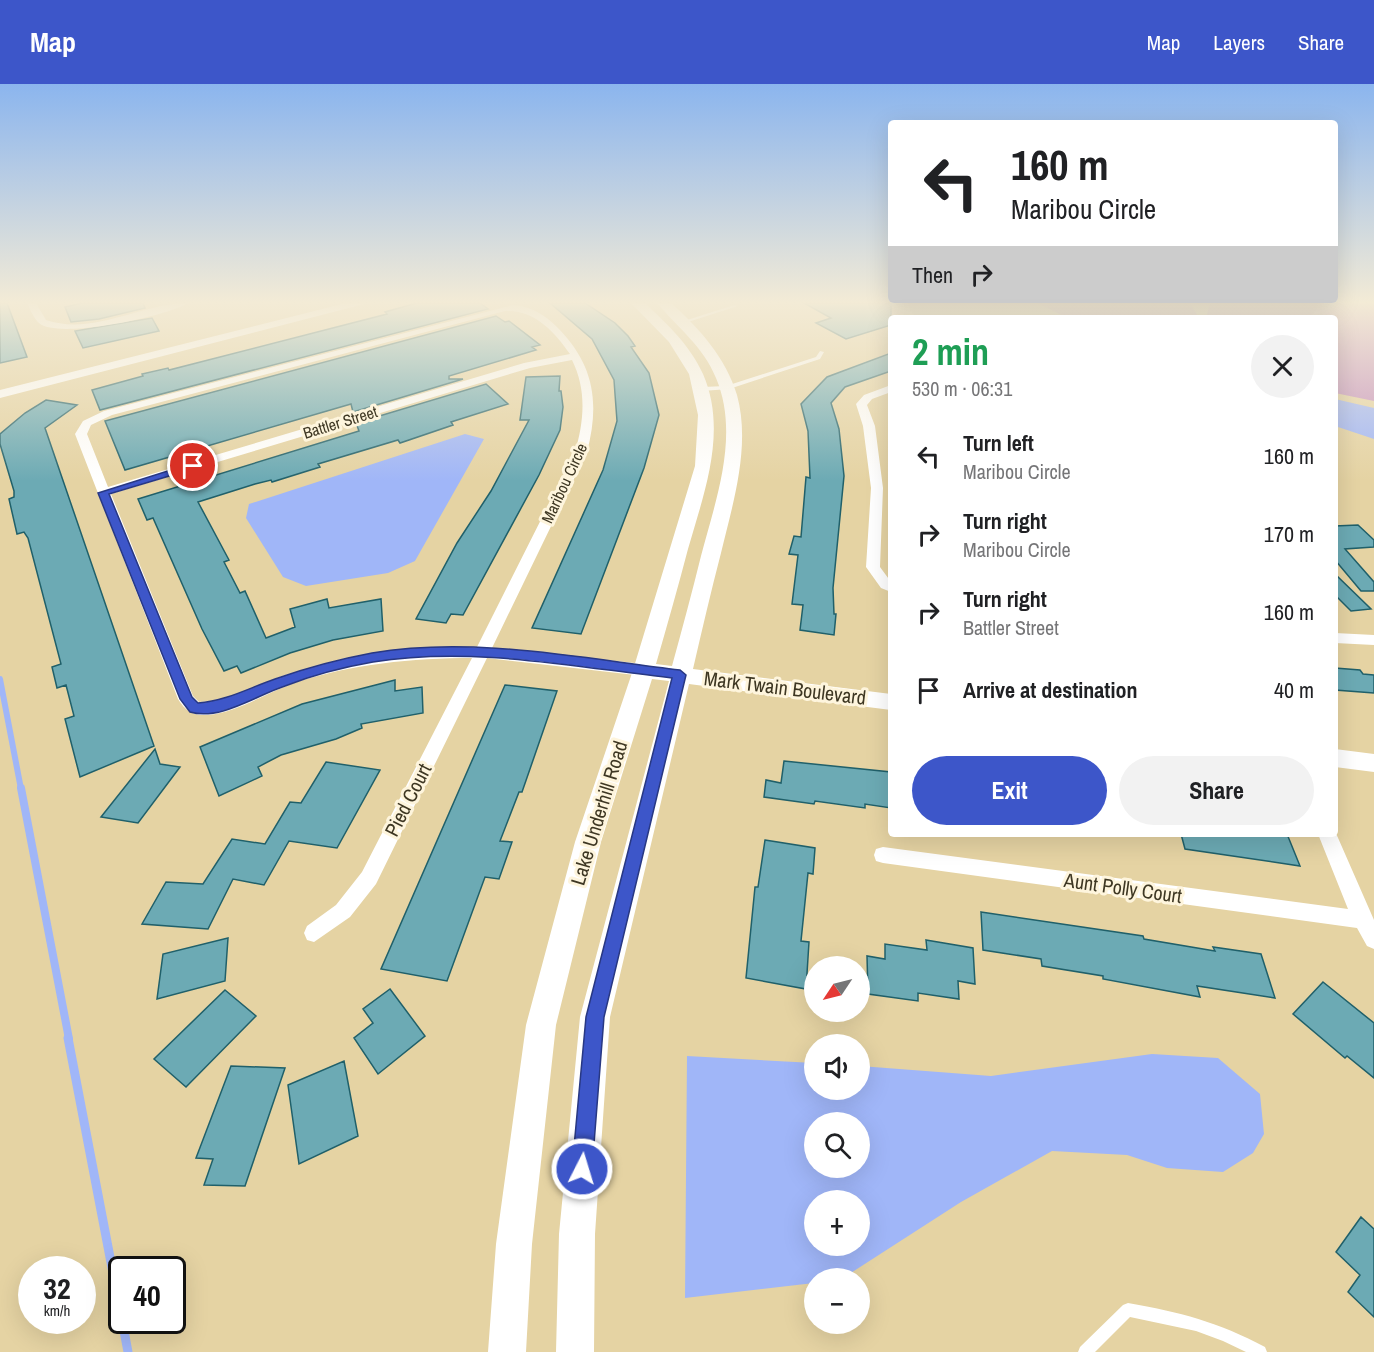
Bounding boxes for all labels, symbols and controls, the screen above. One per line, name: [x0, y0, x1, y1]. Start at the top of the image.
text: Map: [30, 23, 76, 61]
text: Map: [1147, 28, 1180, 57]
text: Layers: [1213, 28, 1265, 57]
text: Share: [1298, 28, 1344, 57]
text: 160 m: [1011, 137, 1109, 193]
icon: left: [912, 144, 990, 222]
text: Maribou Circle: [1011, 191, 1156, 227]
icon: right: [965, 258, 998, 291]
text: Then: [912, 260, 953, 290]
text: 2 min: [912, 328, 989, 376]
button: close: [1251, 335, 1314, 398]
text: 530 m · 06:31: [912, 375, 1012, 402]
street label: Battler Street: [300, 400, 380, 444]
text: Turn left: [963, 428, 1034, 458]
street label: Maribou Circle: [536, 439, 592, 527]
pin: [167, 440, 218, 491]
icon: left: [912, 440, 945, 473]
text: 160 m: [1264, 441, 1314, 471]
icon: arrive: [176, 449, 209, 482]
text: Maribou Circle: [963, 458, 1071, 485]
text: Turn right: [963, 506, 1047, 536]
icon: right: [912, 518, 945, 551]
text: 170 m: [1264, 519, 1314, 549]
text: Maribou Circle: [963, 536, 1071, 563]
text: Turn right: [963, 584, 1047, 614]
icon: right: [912, 596, 945, 629]
text: 160 m: [1264, 597, 1314, 627]
text: Battler Street: [963, 614, 1059, 641]
street label: Mark Twain Boulevard: [703, 664, 868, 711]
icon: arrive: [912, 674, 945, 707]
text: Arrive at destination: [963, 675, 1137, 705]
text: 40 m: [1274, 675, 1314, 705]
street label: Lake Underhill Road: [564, 737, 633, 888]
button: Exit: [912, 756, 1107, 825]
button: Share: [1119, 756, 1314, 825]
street label: Pied Court: [378, 758, 438, 841]
street label: Aunt Polly Court: [1062, 866, 1184, 909]
north arrow: [804, 956, 870, 1022]
map controls: [804, 956, 870, 1334]
button: sound: [804, 1034, 870, 1100]
button: search: [804, 1112, 870, 1178]
position arrow: [550, 1137, 614, 1201]
button: +: [804, 1190, 870, 1256]
speed limit sign: 40: [108, 1256, 186, 1334]
text: 32: [43, 1268, 71, 1308]
button: −: [804, 1268, 870, 1334]
text: km/h: [44, 1300, 70, 1321]

